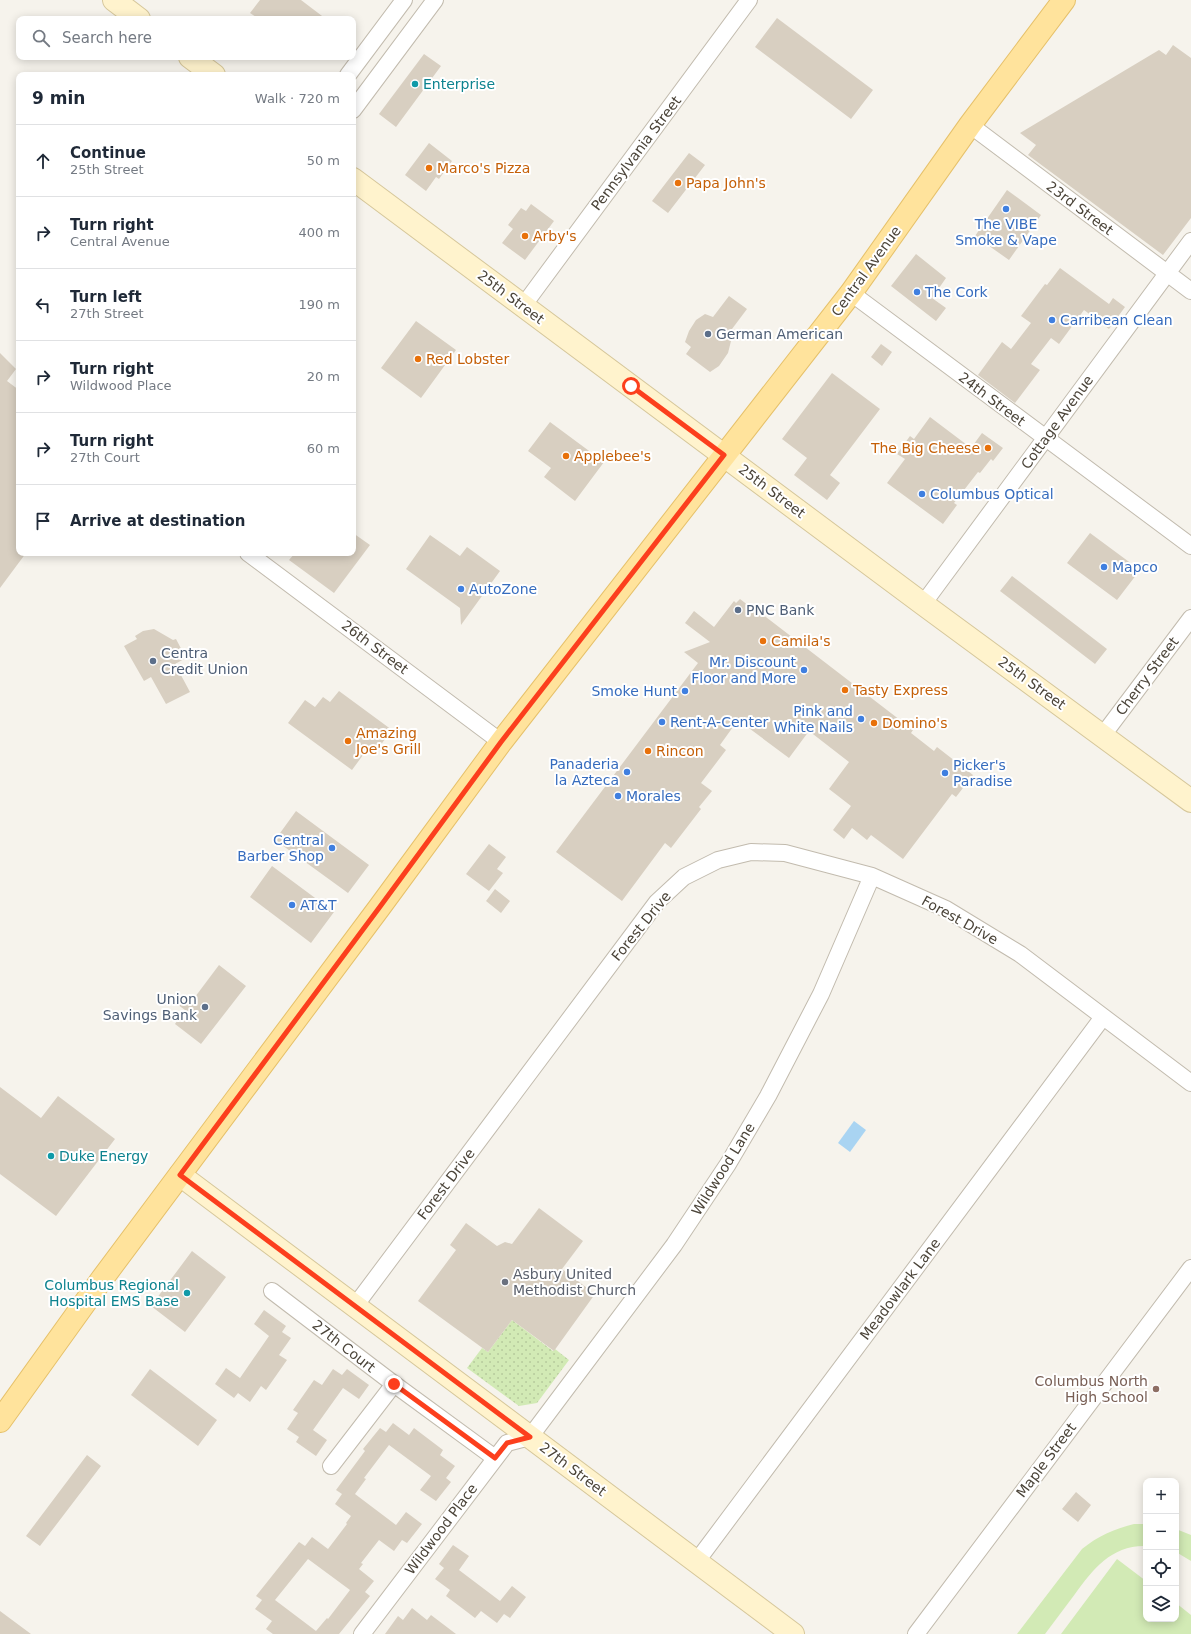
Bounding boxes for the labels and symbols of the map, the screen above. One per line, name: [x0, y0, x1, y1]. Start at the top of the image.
place label: Enterprise: [423, 76, 495, 92]
marker: Enterprise: [410, 79, 420, 89]
street label: Pennsylvania Street: [588, 92, 685, 213]
place label: Marco's Pizza: [437, 160, 530, 176]
marker: Marco's Pizza: [424, 163, 434, 173]
place label: Papa John's: [686, 175, 766, 191]
marker: Papa John's: [673, 178, 683, 188]
street label: 23rd Street: [1044, 178, 1117, 239]
marker: The VIBE Smoke & Vape: [1001, 204, 1011, 214]
place label: The VIBE Smoke & Vape: [955, 216, 1057, 248]
street label: Central Avenue: [828, 223, 904, 319]
place label: Arby's: [533, 228, 577, 244]
marker: Arby's: [520, 231, 530, 241]
street label: 25th Street: [475, 267, 548, 328]
place label: The Cork: [924, 284, 989, 300]
marker: The Cork: [912, 287, 922, 297]
place label: Carribean Clean: [1060, 312, 1173, 328]
marker: Carribean Clean: [1047, 315, 1057, 325]
place label: German American: [716, 326, 843, 342]
marker: German American: [703, 329, 713, 339]
place label: Red Lobster: [426, 351, 509, 367]
marker: Red Lobster: [413, 354, 423, 364]
street label: 24th Street: [956, 369, 1029, 430]
street label: Cottage Avenue: [1018, 372, 1096, 472]
route start: [622, 377, 640, 395]
place label: The Big Cheese: [870, 440, 980, 456]
marker: The Big Cheese: [983, 443, 993, 453]
place label: Applebee's: [574, 448, 651, 464]
marker: Applebee's: [561, 451, 571, 461]
street label: 25th Street: [736, 461, 809, 522]
place label: Columbus Optical: [930, 486, 1054, 502]
marker: Columbus Optical: [917, 489, 927, 499]
place label: Mapco: [1112, 559, 1158, 575]
marker: Mapco: [1099, 562, 1109, 572]
place label: AutoZone: [469, 581, 537, 597]
marker: AutoZone: [456, 584, 466, 594]
place label: PNC Bank: [746, 602, 815, 618]
marker: PNC Bank: [733, 605, 743, 615]
street label: 26th Street: [339, 617, 412, 678]
place label: Camila's: [771, 633, 831, 649]
street label: Cherry Street: [1112, 633, 1182, 718]
marker: Camila's: [758, 636, 768, 646]
place label: Centra Credit Union: [161, 645, 248, 677]
street label: 25th Street: [995, 653, 1069, 713]
place label: Mr. Discount Floor and More: [691, 654, 797, 686]
marker: Centra Credit Union: [148, 656, 158, 666]
marker: Mr. Discount Floor and More: [799, 665, 809, 675]
place label: Tasty Express: [852, 682, 948, 698]
place label: Smoke Hunt: [591, 683, 678, 699]
marker: Tasty Express: [840, 685, 850, 695]
marker: Smoke Hunt: [680, 686, 690, 696]
place label: Pink and White Nails: [774, 703, 853, 735]
place label: Rent-A-Center: [670, 714, 769, 730]
marker: Pink and White Nails: [856, 714, 866, 724]
place label: Domino's: [882, 715, 947, 731]
marker: Rent-A-Center: [657, 717, 667, 727]
marker: Domino's: [869, 718, 879, 728]
place label: Amazing Joe's Grill: [355, 725, 421, 757]
marker: Amazing Joe's Grill: [343, 736, 353, 746]
place label: Rincon: [656, 743, 704, 759]
marker: Rincon: [643, 746, 653, 756]
place label: Panaderia la Azteca: [549, 756, 619, 788]
place label: Picker's Paradise: [953, 757, 1012, 789]
marker: Panaderia la Azteca: [622, 767, 632, 777]
marker: Picker's Paradise: [940, 768, 950, 778]
place label: Morales: [626, 788, 681, 804]
marker: Morales: [613, 791, 623, 801]
place label: Central Barber Shop: [237, 832, 324, 864]
marker: Central Barber Shop: [327, 843, 337, 853]
street label: Forest Drive: [608, 888, 674, 964]
street label: Forest Drive: [919, 892, 1001, 948]
place label: AT&T: [300, 897, 337, 913]
marker: AT&T: [287, 900, 297, 910]
place label: Union Savings Bank: [103, 991, 198, 1023]
marker: Union Savings Bank: [200, 1002, 210, 1012]
street label: Wildwood Lane: [688, 1120, 758, 1218]
street label: Forest Drive: [414, 1145, 478, 1223]
place label: Duke Energy: [59, 1148, 148, 1164]
marker: Duke Energy: [46, 1151, 56, 1161]
street label: Meadowlark Lane: [857, 1235, 943, 1343]
place label: Asbury United Methodist Church: [513, 1266, 636, 1298]
place label: Columbus Regional Hospital EMS Base: [44, 1277, 179, 1309]
marker: Asbury United Methodist Church: [500, 1277, 510, 1287]
marker: Columbus Regional Hospital EMS Base: [182, 1288, 192, 1298]
street label: 27th Court: [309, 1317, 379, 1376]
place label: Columbus North High School: [1035, 1373, 1148, 1405]
route end: [385, 1375, 403, 1393]
marker: Columbus North High School: [1151, 1384, 1161, 1394]
street label: Maple Street: [1013, 1419, 1079, 1500]
street label: 27th Street: [537, 1439, 610, 1500]
street label: Wildwood Place: [402, 1481, 480, 1577]

